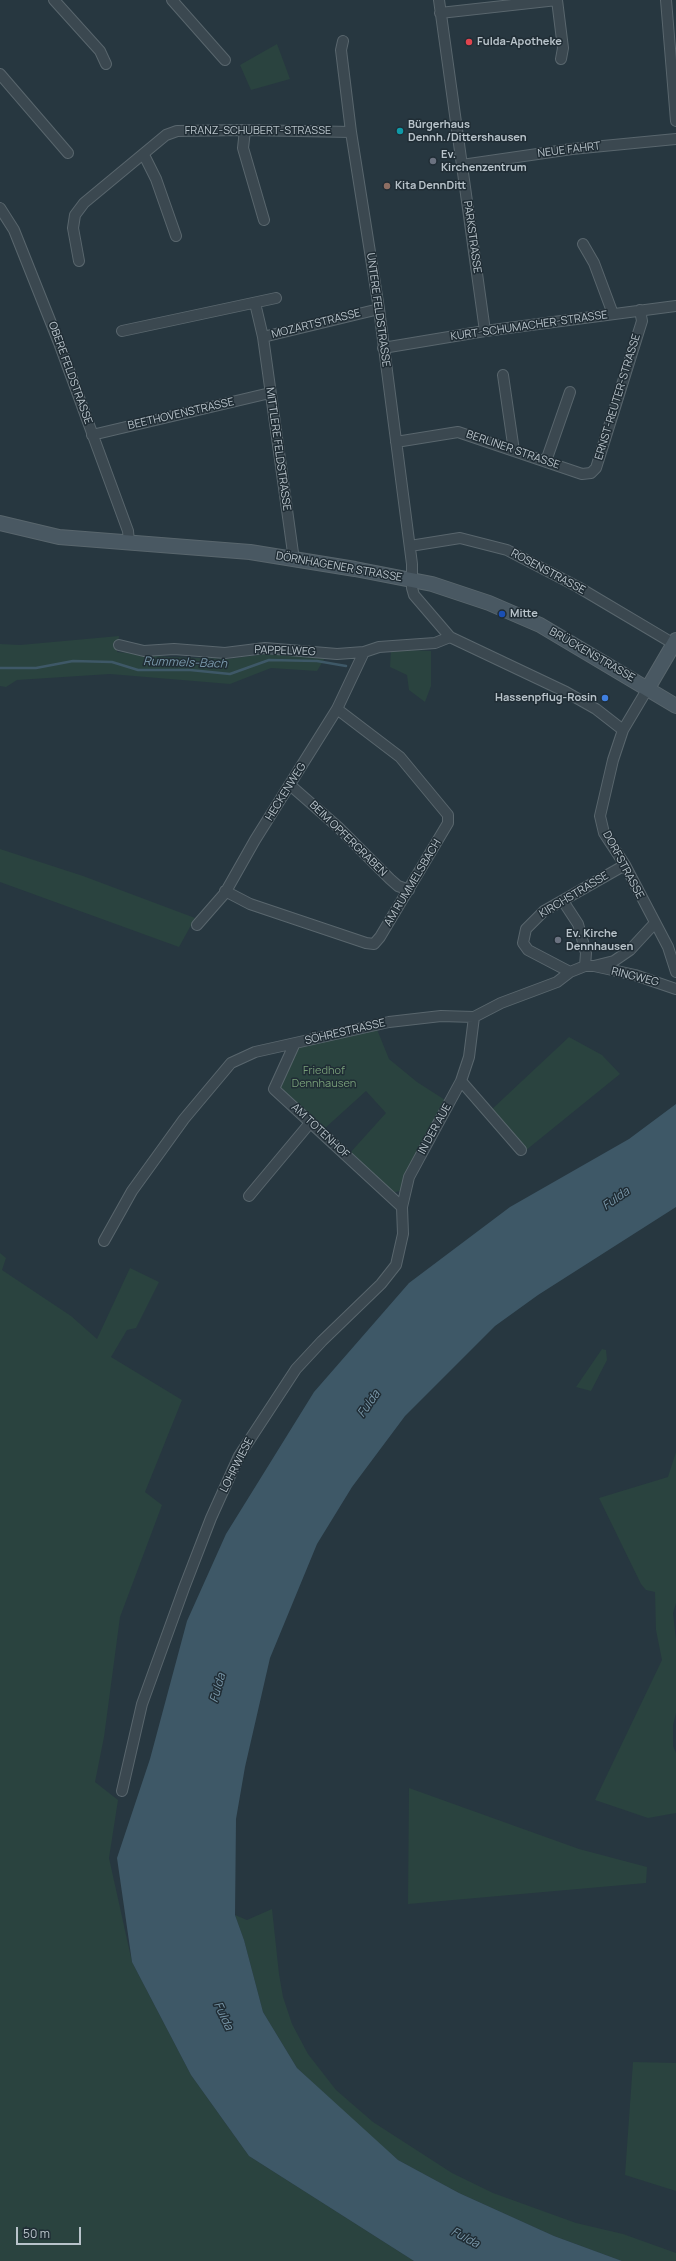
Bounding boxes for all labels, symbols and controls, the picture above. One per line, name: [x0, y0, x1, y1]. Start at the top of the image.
place label: Fulda-Apotheke: [477, 35, 562, 49]
marker: Fulda-Apotheke: [464, 37, 474, 47]
place label: Bürgerhaus Dennh./Dittershausen: [408, 118, 527, 144]
street label: FRANZ-SCHUBERT-STRASSE: [185, 124, 331, 138]
marker: Bürgerhaus Dennh./Dittershausen: [395, 126, 405, 136]
street label: NEUE FAHRT: [537, 140, 601, 160]
place label: Ev. Kirchenzentrum: [441, 148, 527, 174]
marker: Ev. Kirchenzentrum: [428, 156, 438, 166]
place label: Kita DennDitt: [395, 179, 466, 193]
marker: Kita DennDitt: [382, 181, 392, 191]
street label: PARKSTRASSE: [460, 200, 484, 274]
street label: UNTERE FELDSTRASSE: [363, 252, 393, 368]
street label: MOZARTSTRASSE: [270, 307, 362, 341]
street label: KURT-SCHUMACHER-STRASSE: [450, 308, 608, 344]
street label: OBERE FELDSTRASSE: [45, 320, 95, 426]
street label: ERNST-REUTER-STRASSE: [593, 332, 643, 462]
street label: MITTLERE FELDSTRASSE: [263, 386, 293, 512]
street label: BEETHOVENSTRASSE: [127, 395, 235, 433]
street label: BERLINER STRASSE: [464, 428, 562, 472]
street label: ROSENSTRASSE: [508, 547, 588, 597]
street label: DÖRNHAGENER STRASSE: [275, 549, 403, 585]
place label: Mitte: [510, 607, 538, 621]
marker: Mitte: [497, 609, 507, 619]
street label: BRÜCKENSTRASSE: [547, 625, 637, 685]
street label: PAPPELWEG: [254, 643, 316, 659]
water label: Rummels-Bach: [143, 654, 227, 672]
place label: Hassenpflug-Rosin: [495, 691, 597, 705]
marker: Hassenpflug-Rosin: [600, 693, 610, 703]
street label: HECKENWEG: [263, 761, 309, 823]
street label: BEIM OPFERGRABEN: [307, 799, 389, 879]
street label: DORFSTRASSE: [600, 829, 646, 901]
street label: AM RUMMELSBACH: [382, 837, 444, 929]
street label: KIRCHSTRASSE: [537, 869, 611, 921]
place label: Ev. Kirche Dennhausen: [566, 927, 633, 953]
marker: Ev. Kirche Dennhausen: [553, 935, 563, 945]
street label: RINGWEG: [610, 965, 660, 989]
street label: SÖHRESTRASSE: [303, 1016, 387, 1048]
park label: Friedhof Dennhausen: [292, 1064, 356, 1090]
street label: AM TOTENHOF: [288, 1101, 352, 1161]
street label: IN DER AUE: [416, 1101, 454, 1157]
water label: Fulda: [600, 1185, 632, 1213]
water label: Fulda: [355, 1388, 383, 1420]
street label: LOHRWIESE: [218, 1435, 256, 1495]
water label: Fulda: [207, 1672, 229, 1704]
water label: Fulda: [210, 1999, 236, 2033]
scale bar: [18, 2219, 83, 2245]
text: 50 m: [23, 2225, 50, 2242]
water label: Fulda: [448, 2225, 482, 2251]

